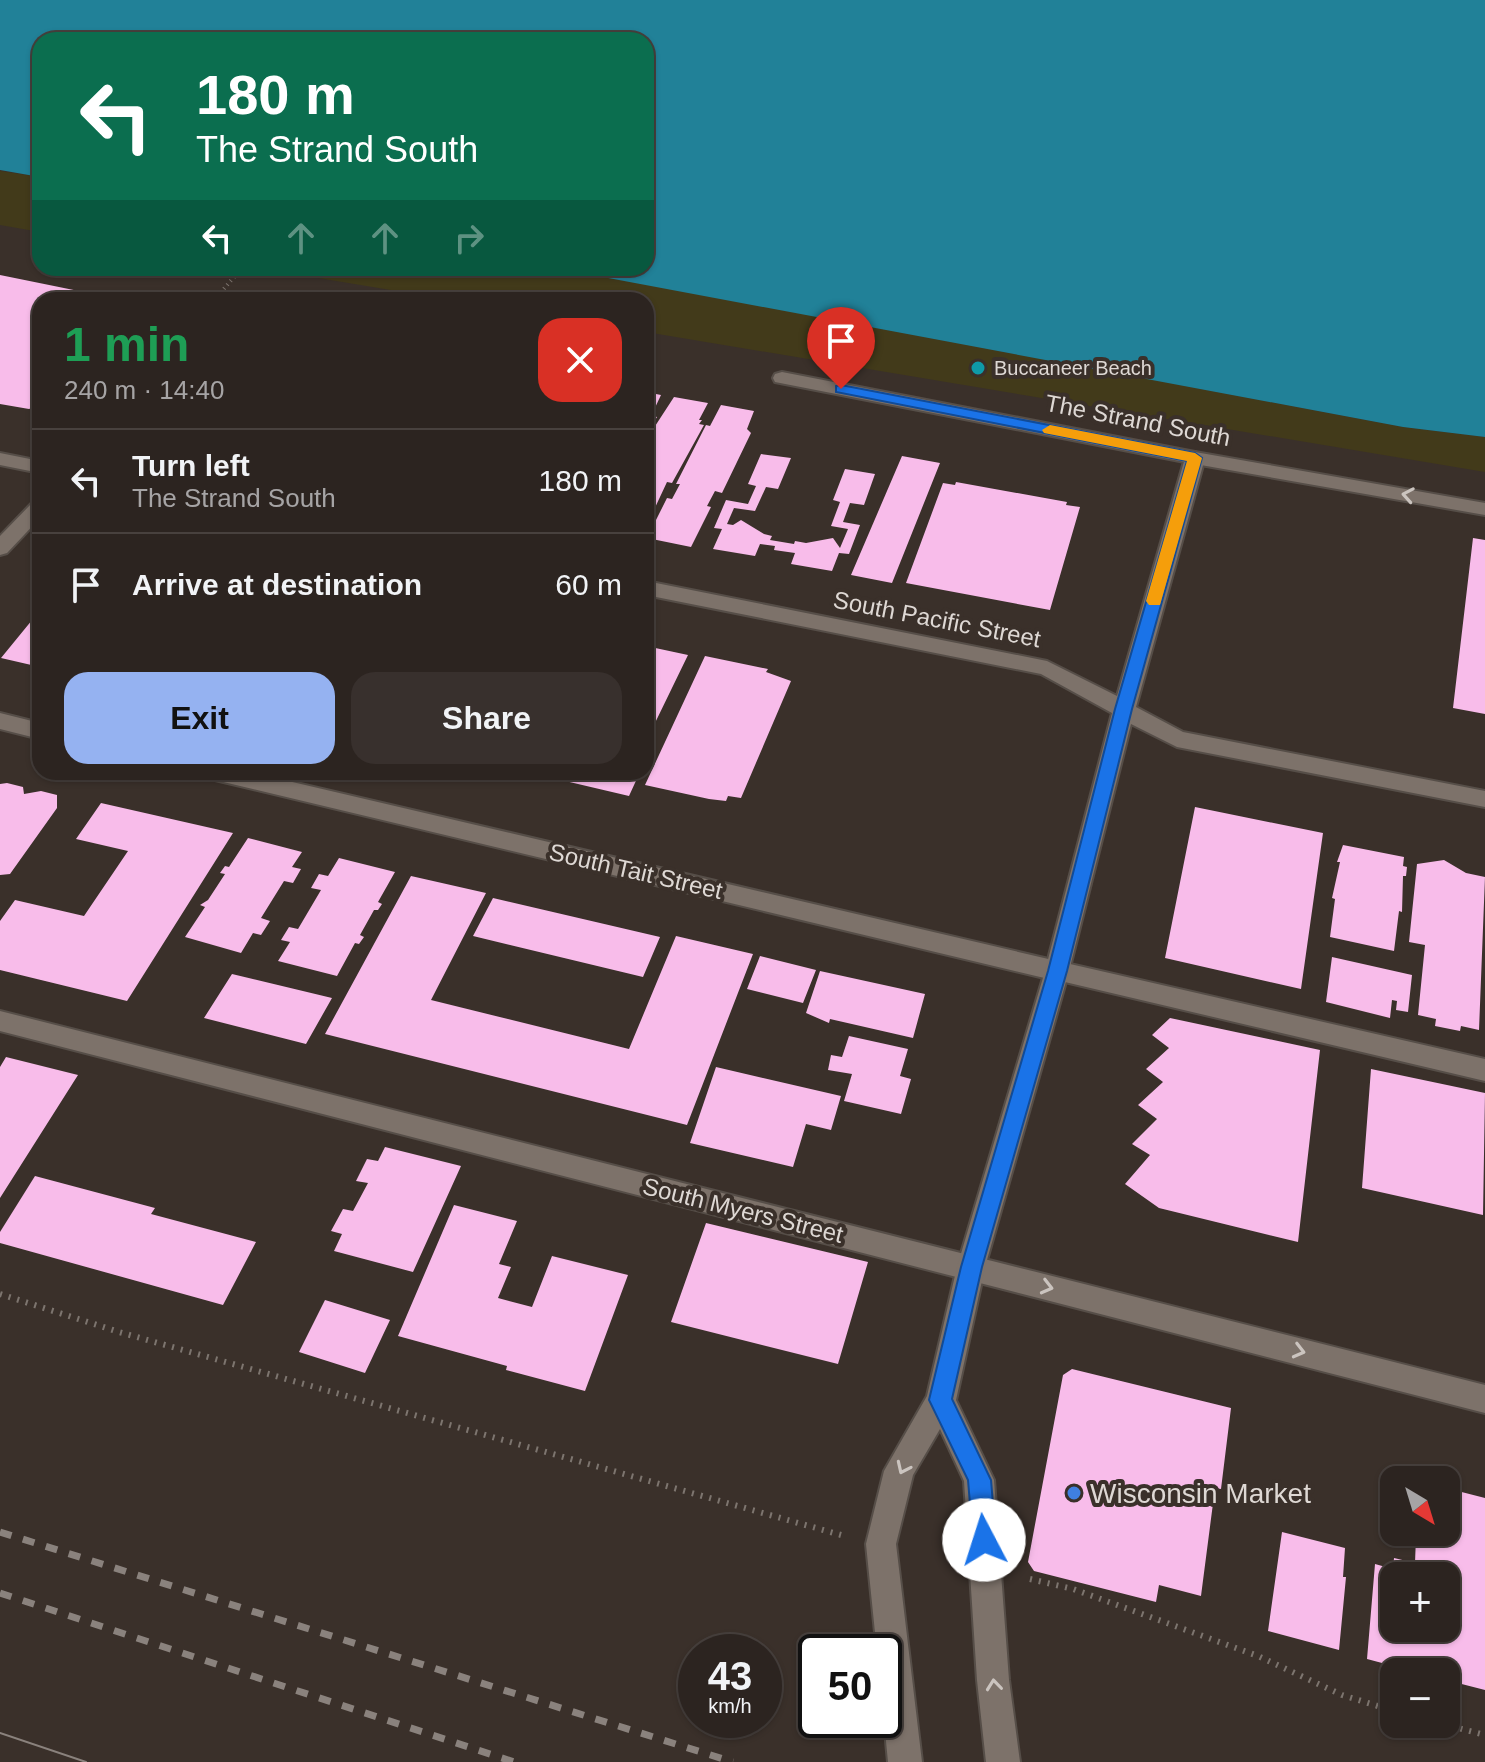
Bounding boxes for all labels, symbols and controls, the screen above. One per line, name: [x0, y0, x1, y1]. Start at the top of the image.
text: 180 m: [196, 63, 355, 126]
icon: left: [64, 64, 168, 168]
text: The Strand South: [196, 129, 478, 170]
icon: left: [195, 216, 239, 260]
icon: ahead: [279, 216, 323, 260]
icon: ahead: [363, 216, 407, 260]
icon: right: [447, 216, 491, 260]
pin: [807, 307, 875, 389]
text: 1 min: [64, 318, 189, 371]
button: close: [538, 318, 622, 402]
icon: arrive: [819, 319, 863, 363]
place label: Buccaneer Beach: [994, 357, 1152, 379]
marker: Buccaneer Beach: [969, 359, 987, 377]
text: 240 m · 14:40: [64, 375, 224, 405]
street label: The Strand South: [1043, 389, 1233, 451]
text: Turn left: [132, 449, 250, 482]
icon: left: [64, 459, 108, 503]
text: 180 m: [539, 464, 622, 497]
text: The Strand South: [132, 483, 336, 513]
one-way arrow: [1401, 487, 1415, 504]
icon: arrive: [64, 563, 108, 607]
text: Arrive at destination: [132, 568, 422, 601]
text: 60 m: [555, 568, 622, 601]
street label: South Pacific Street: [831, 586, 1043, 652]
button: Exit: [64, 672, 335, 764]
button: Share: [351, 672, 622, 764]
street label: South Tait Street: [547, 838, 726, 904]
street label: South Myers Street: [640, 1172, 846, 1248]
one-way arrow: [1039, 1277, 1053, 1294]
one-way arrow: [1291, 1342, 1305, 1359]
one-way arrow: [897, 1459, 913, 1474]
north arrow: [1380, 1466, 1460, 1546]
map controls: [1380, 1466, 1460, 1738]
place label: Wisconsin Market: [1090, 1478, 1311, 1509]
marker: Wisconsin Market: [1065, 1484, 1083, 1502]
position arrow: [942, 1498, 1026, 1582]
button: +: [1380, 1562, 1460, 1642]
speed limit sign: 50: [798, 1634, 902, 1738]
text: 43: [708, 1654, 752, 1698]
button: −: [1380, 1658, 1460, 1738]
one-way arrow: [985, 1678, 1002, 1691]
text: km/h: [708, 1695, 752, 1717]

